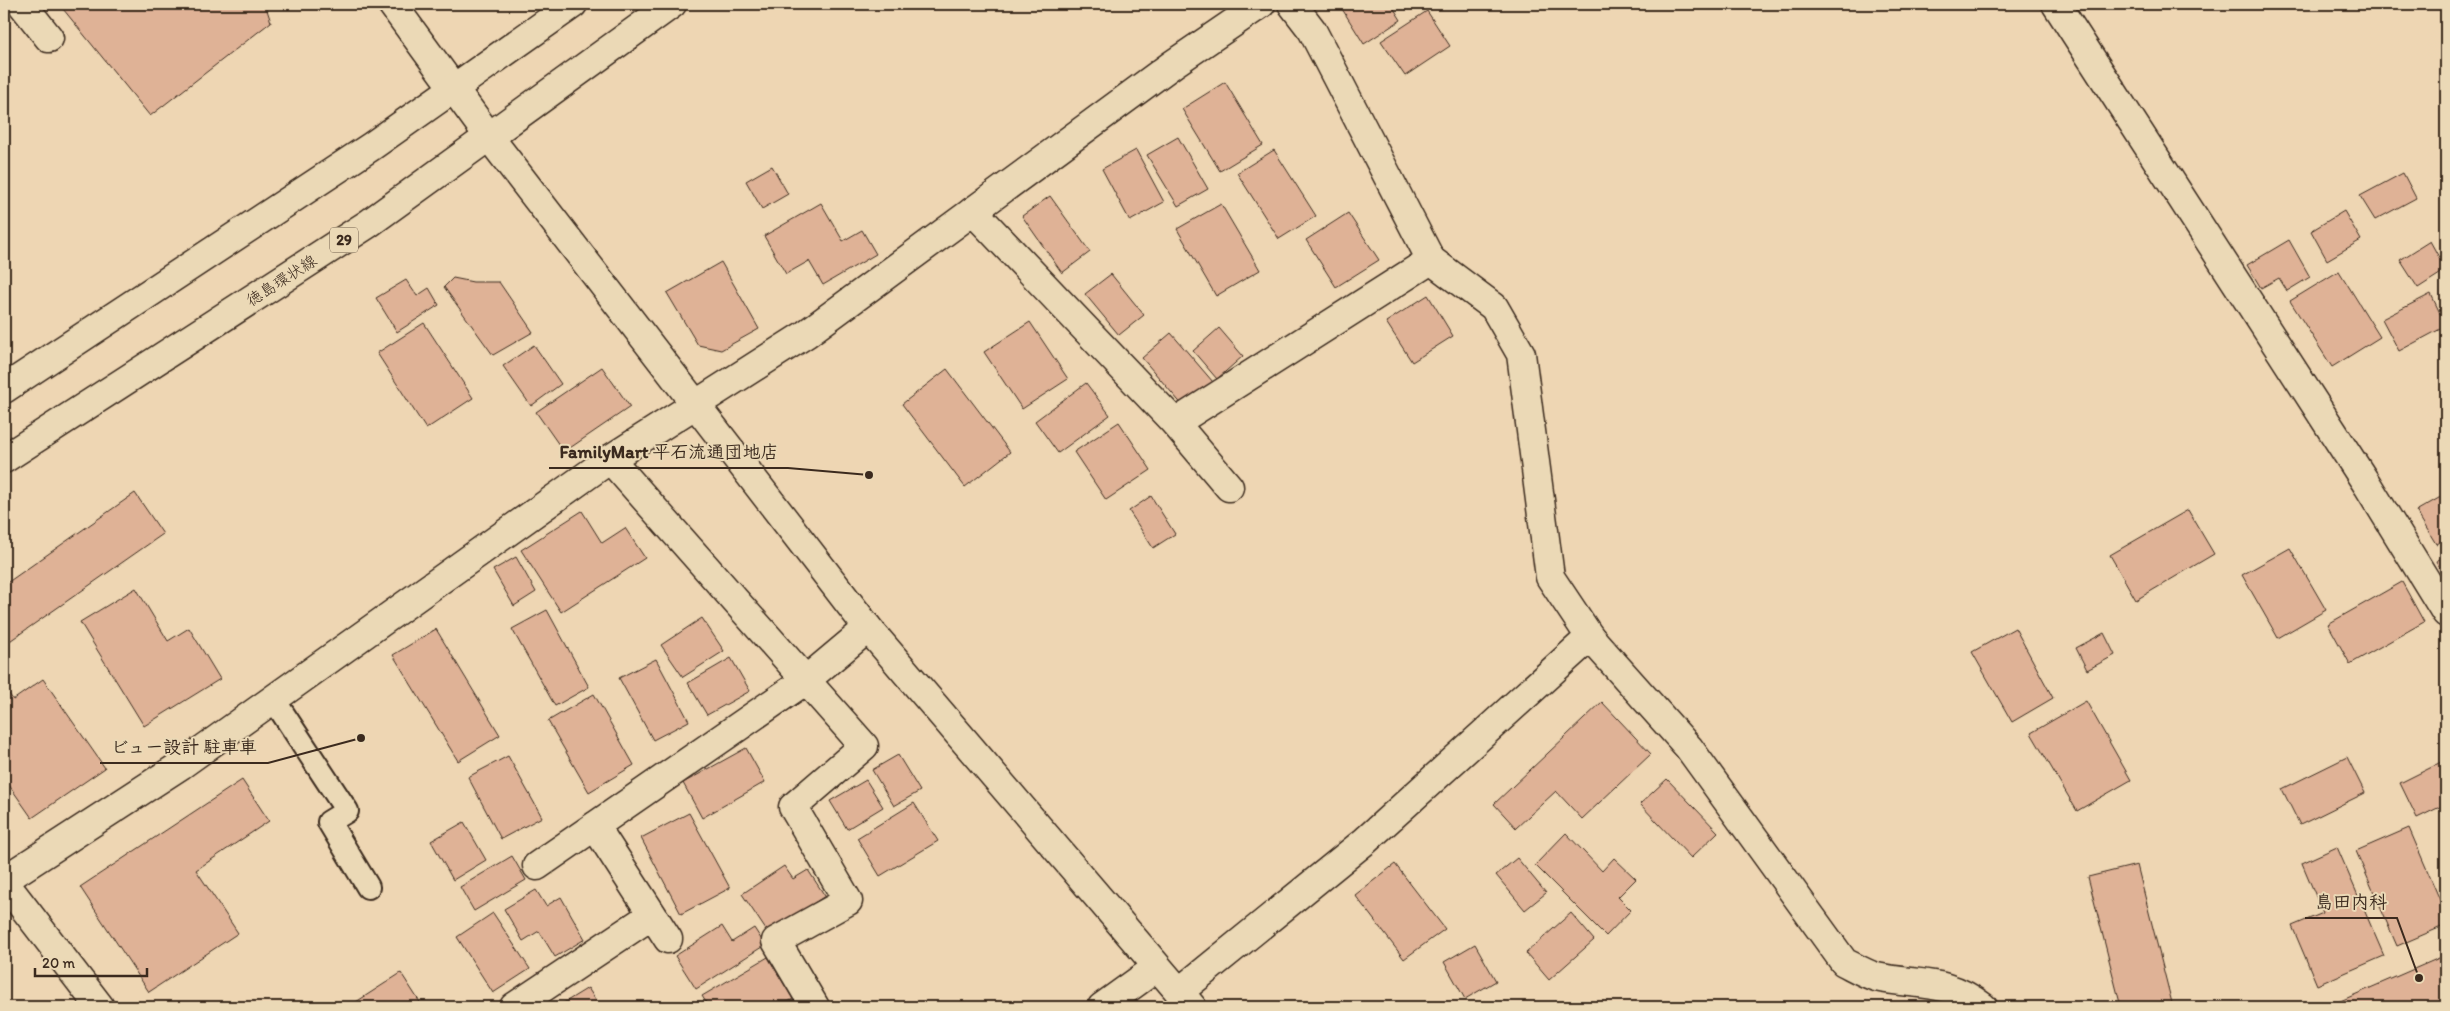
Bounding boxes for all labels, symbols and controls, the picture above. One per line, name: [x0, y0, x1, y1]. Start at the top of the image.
road number: 29: [330, 228, 358, 252]
street label: 徳島環状線: [243, 251, 320, 310]
callout: FamilyMart 平石流通団地店: [549, 435, 788, 468]
text: FamilyMart 平石流通団地店: [559, 441, 779, 463]
callout: ビュー設計 駐車車: [100, 730, 268, 763]
text: ビュー設計 駐車車: [111, 736, 257, 758]
callout: 島田内科: [2305, 885, 2397, 918]
text: 島田内科: [2315, 891, 2387, 913]
scale bar: [35, 946, 148, 978]
text: 20 m: [42, 954, 76, 972]

